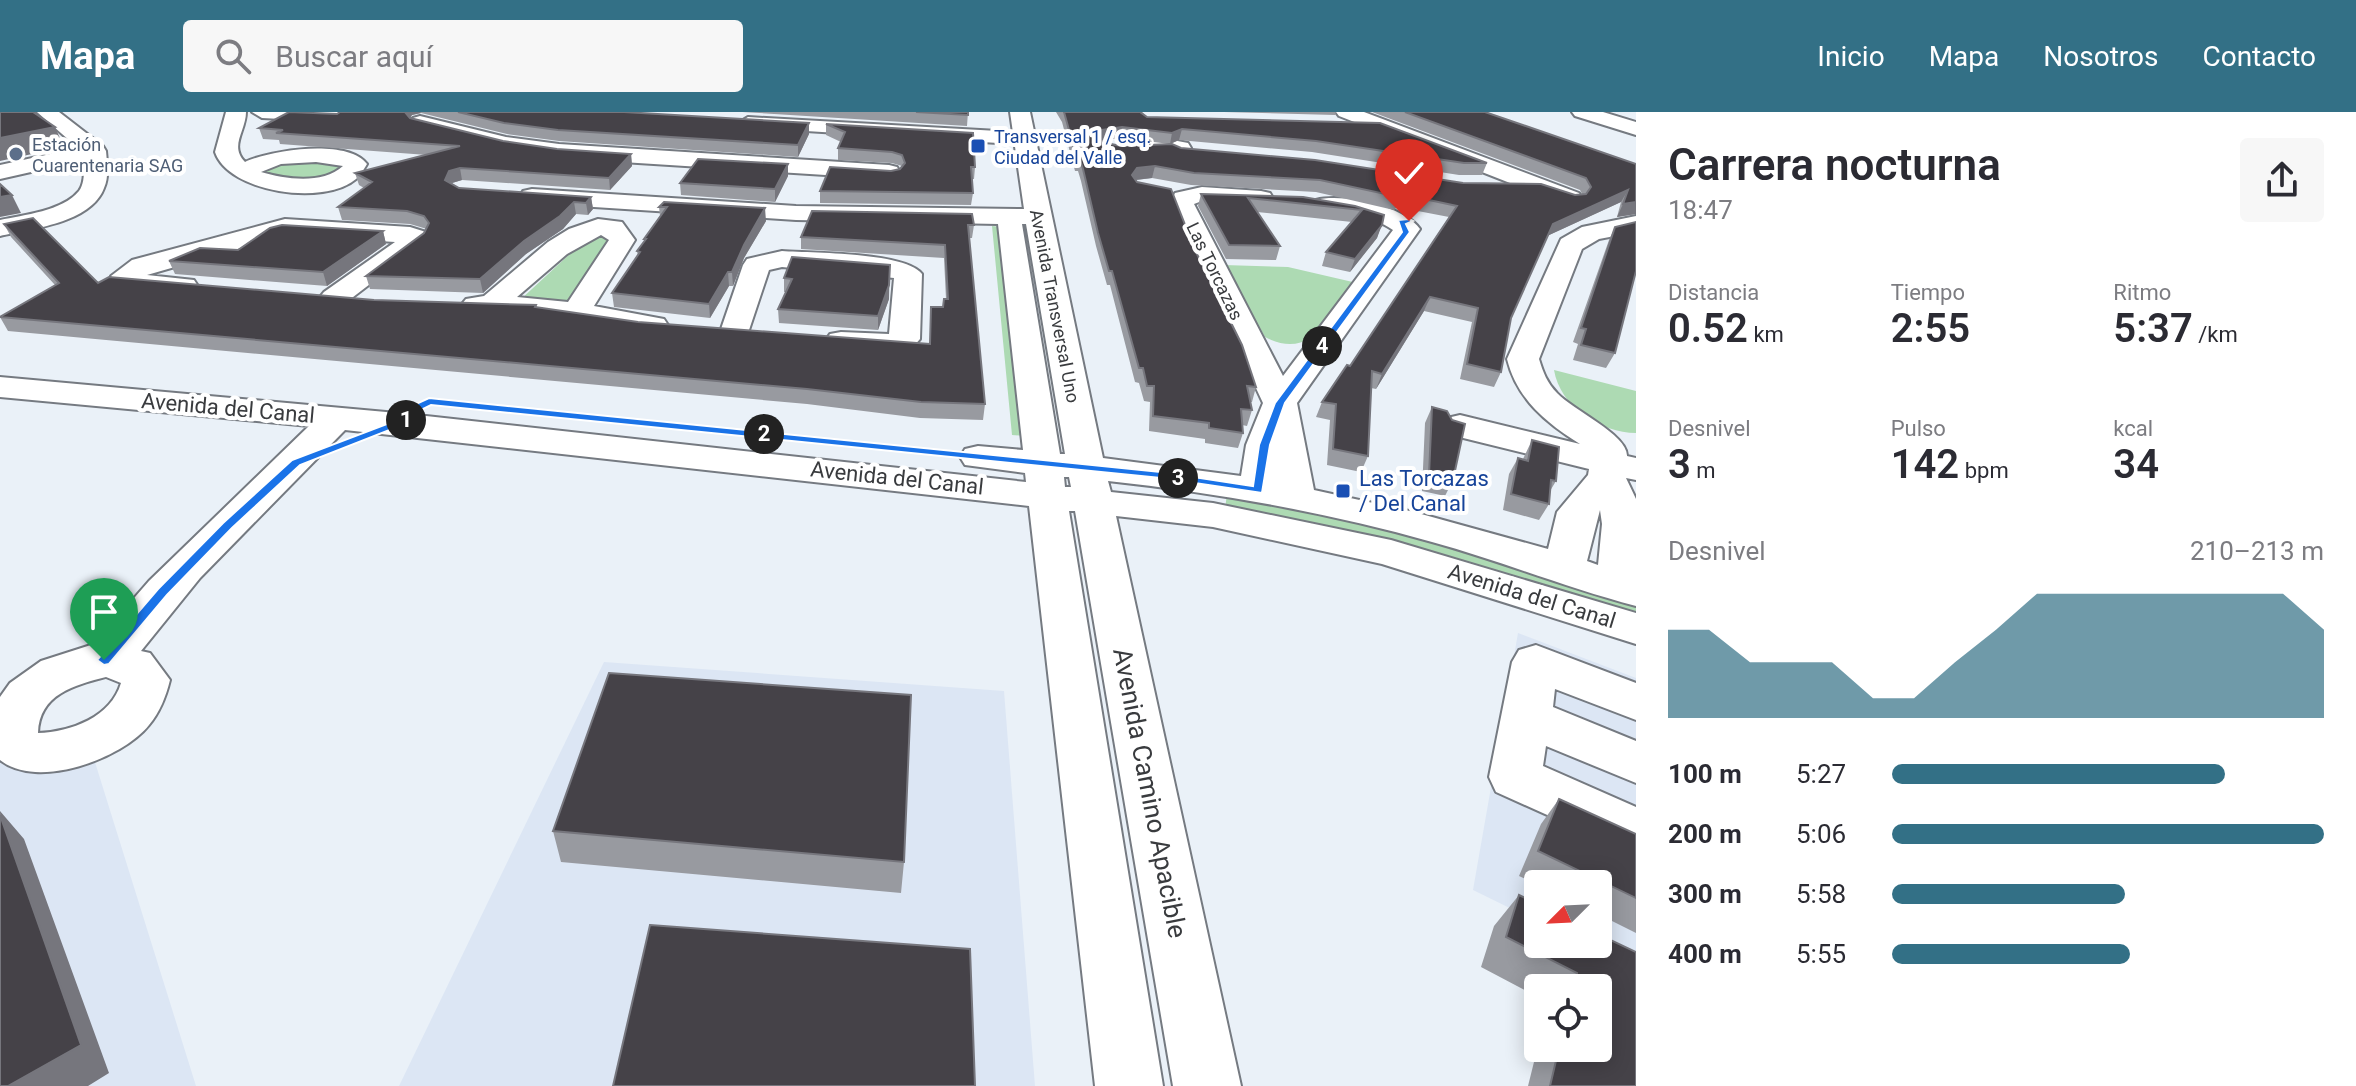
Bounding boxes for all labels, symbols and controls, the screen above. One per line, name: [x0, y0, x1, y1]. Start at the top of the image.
search box: [183, 20, 743, 92]
text: Mapa: [40, 34, 135, 78]
icon: search: [211, 34, 255, 78]
text: Buscar aquí: [275, 39, 433, 74]
text: Inicio: [1817, 40, 1885, 73]
text: Mapa: [1929, 40, 1999, 73]
text: Nosotros: [2043, 40, 2158, 73]
text: Contacto: [2202, 40, 2316, 73]
place label: Transversal 1 / esq. Ciudad del Valle: [994, 126, 1151, 168]
place label: Estación Cuarentenaria SAG: [32, 134, 183, 176]
marker: Transversal 1 / esq. Ciudad del Valle: [969, 137, 987, 155]
button: share: [2240, 138, 2324, 222]
pin: [1375, 139, 1443, 221]
text: Carrera nocturna: [1668, 139, 2001, 191]
marker: Estación Cuarentenaria SAG: [7, 145, 25, 163]
icon: check: [1387, 151, 1431, 195]
text: 18:47: [1668, 195, 1733, 225]
street label: Avenida Transversal Uno: [1026, 207, 1084, 405]
street label: Las Torcazas: [1182, 219, 1248, 323]
text: Distancia: [1668, 280, 1759, 305]
text: Tiempo: [1891, 280, 1965, 305]
text: Ritmo: [2113, 280, 2171, 305]
text: 0.52: [1668, 305, 1748, 352]
text: 2:55: [1891, 305, 1970, 352]
text: 5:37: [2113, 305, 2193, 352]
text: km: [1748, 322, 1784, 347]
text: /km: [2193, 322, 2238, 347]
pin: 4: [1302, 326, 1342, 366]
text: 4: [1316, 333, 1328, 358]
street label: Avenida del Canal: [140, 388, 316, 428]
pin: 1: [386, 400, 426, 440]
text: 1: [400, 407, 412, 432]
pin: 2: [744, 414, 784, 454]
text: Desnivel: [1668, 416, 1751, 441]
text: Pulso: [1891, 416, 1946, 441]
text: kcal: [2113, 416, 2153, 441]
text: 2: [758, 421, 770, 446]
text: 3: [1668, 441, 1691, 488]
text: 142: [1891, 441, 1959, 488]
text: 34: [2113, 441, 2159, 488]
street label: Avenida del Canal: [809, 456, 985, 500]
pin: 3: [1158, 458, 1198, 498]
text: m: [1691, 458, 1716, 483]
text: bpm: [1959, 458, 2009, 483]
text: 3: [1172, 465, 1184, 490]
place label: Las Torcazas / Del Canal: [1359, 466, 1489, 516]
marker: Las Torcazas / Del Canal: [1334, 482, 1352, 500]
text: Desnivel: [1668, 536, 1766, 566]
text: 210–213 m: [2190, 536, 2324, 566]
street label: Avenida del Canal: [1445, 559, 1619, 633]
pin: [70, 578, 138, 660]
icon: arrive: [82, 590, 126, 634]
street label: Avenida Camino Apacible: [1107, 646, 1193, 940]
text: 100 m: [1668, 759, 1742, 789]
text: 5:27: [1796, 759, 1846, 789]
text: 200 m: [1668, 819, 1742, 849]
text: 5:06: [1796, 819, 1846, 849]
north arrow: [1524, 870, 1612, 958]
map controls: [1524, 870, 1612, 1062]
text: 300 m: [1668, 879, 1742, 909]
text: 5:58: [1796, 879, 1846, 909]
text: 400 m: [1668, 939, 1742, 969]
text: 5:55: [1796, 939, 1846, 969]
button: locate: [1524, 974, 1612, 1062]

